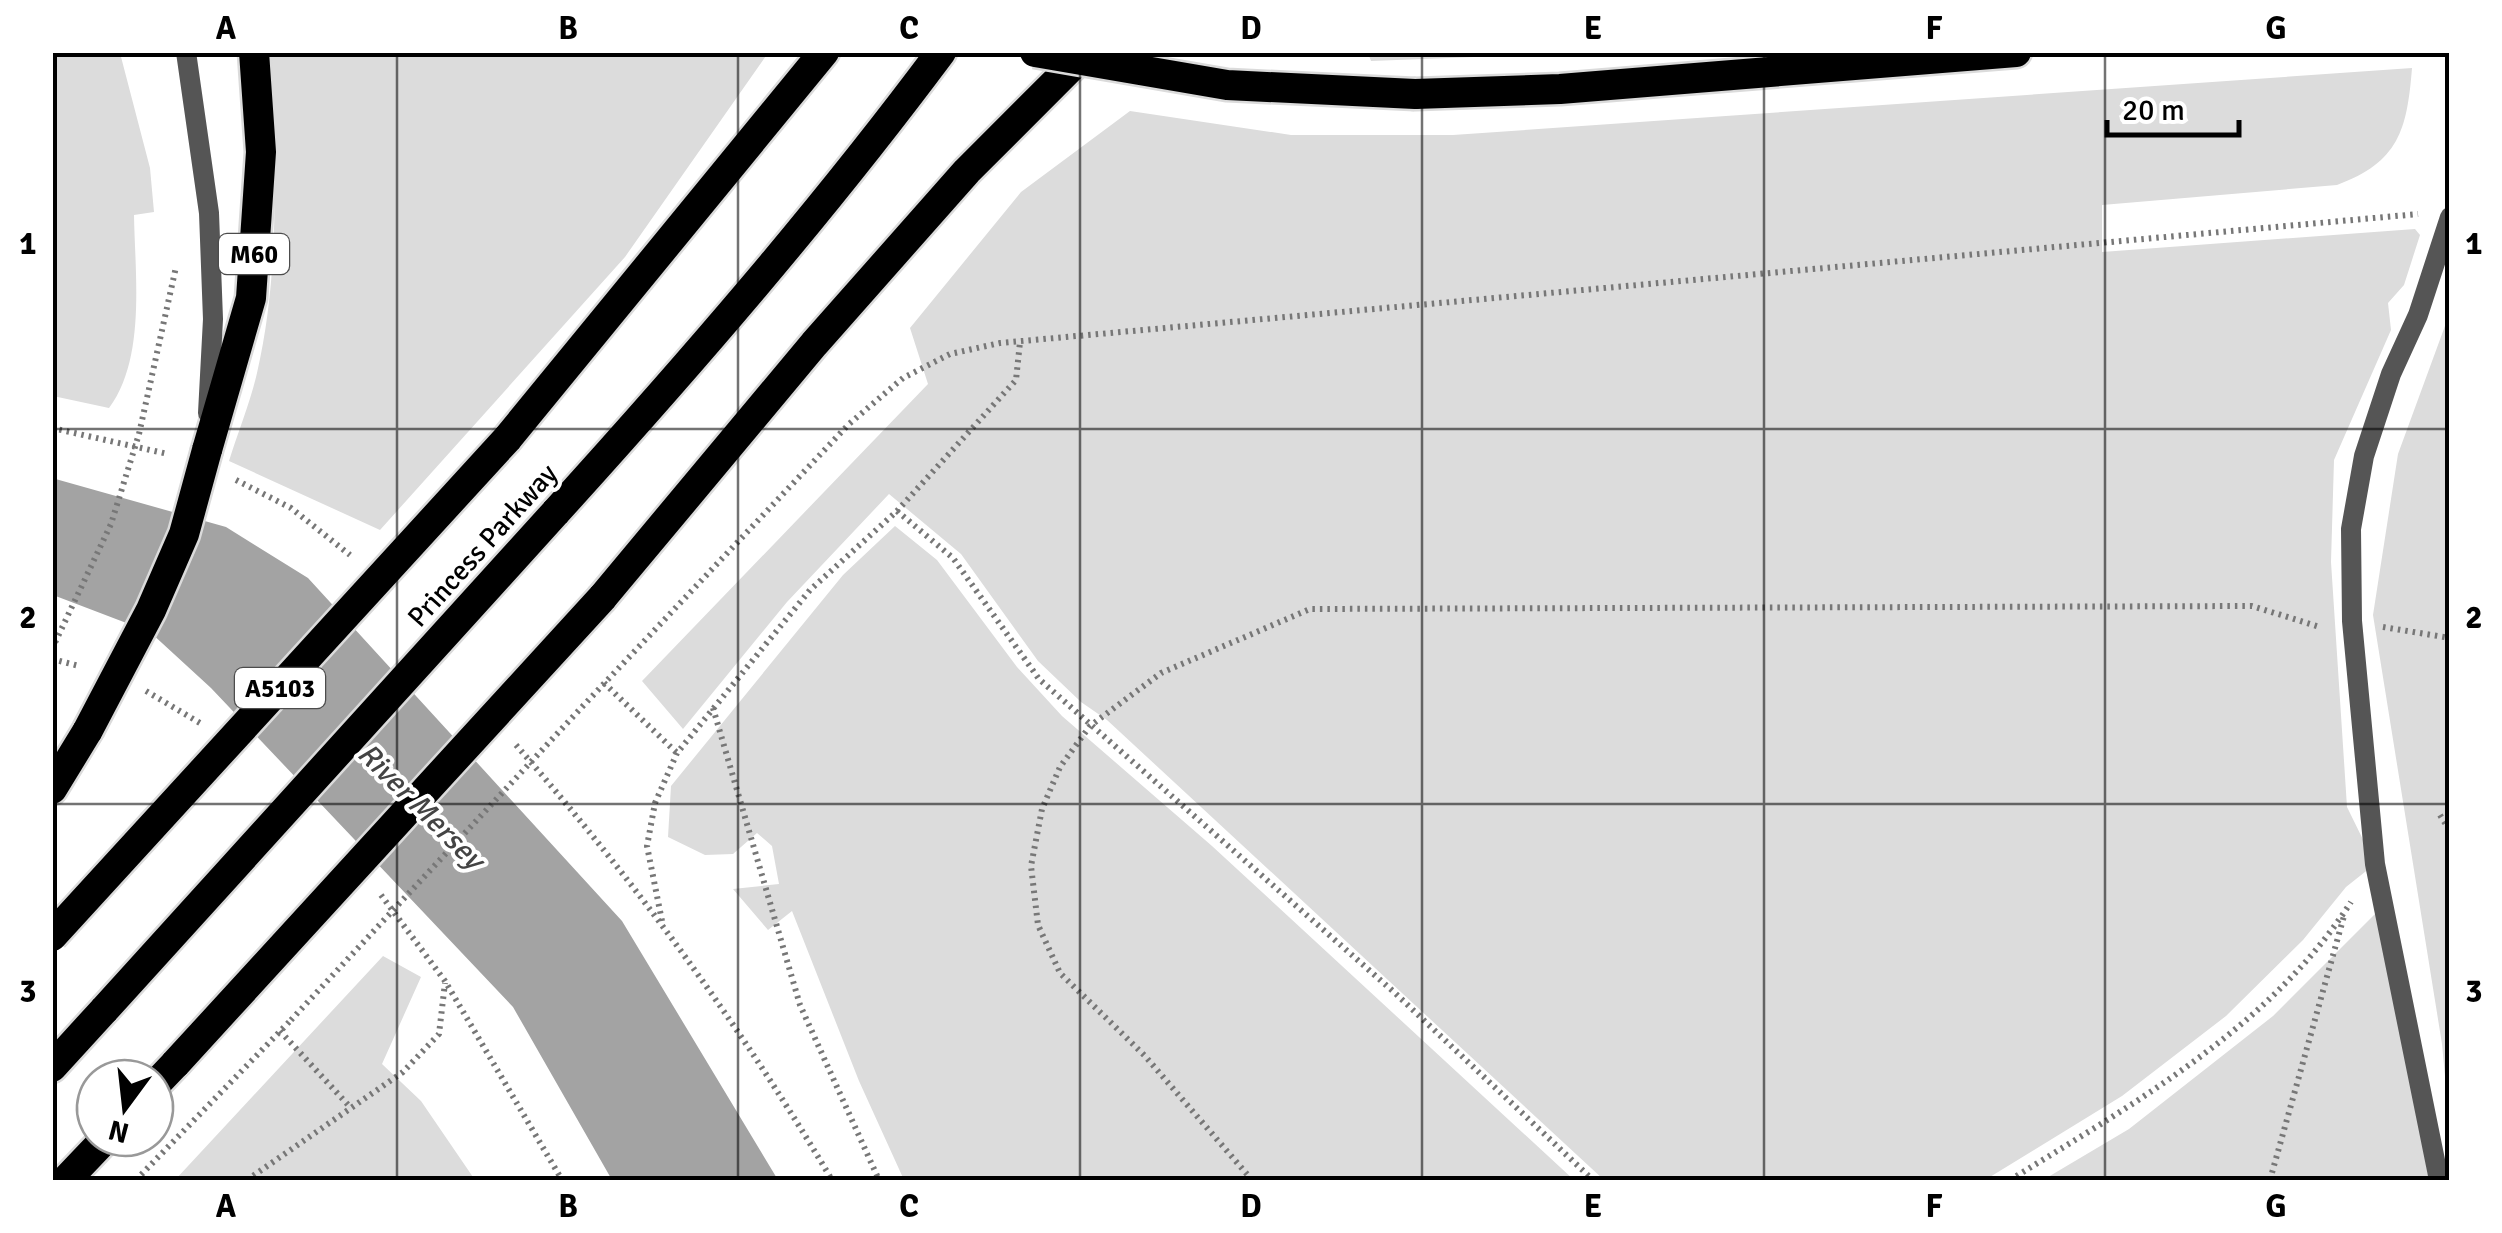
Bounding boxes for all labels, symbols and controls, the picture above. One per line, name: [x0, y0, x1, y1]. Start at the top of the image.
text: A: [216, 9, 237, 48]
text: B: [558, 9, 578, 48]
text: C: [899, 9, 919, 48]
text: D: [1240, 9, 1262, 48]
text: E: [1584, 9, 1602, 48]
text: F: [1925, 9, 1943, 48]
text: G: [2266, 9, 2286, 48]
scale bar: [2107, 75, 2240, 137]
text: 20 m: [2122, 92, 2185, 129]
text: 1: [19, 224, 37, 263]
text: 1: [2465, 224, 2483, 263]
road number: M60: [219, 234, 289, 274]
street label: Princess Parkway: [401, 457, 565, 634]
text: 2: [19, 598, 37, 637]
text: 2: [2465, 598, 2483, 637]
road number: A5103: [235, 668, 325, 708]
water label: River Mersey: [350, 735, 494, 880]
text: 3: [19, 972, 37, 1011]
text: 3: [2465, 972, 2483, 1011]
north arrow: [75, 1058, 175, 1158]
text: N: [105, 1112, 133, 1150]
text: A: [216, 1187, 237, 1226]
text: B: [558, 1187, 578, 1226]
text: C: [899, 1187, 919, 1226]
text: D: [1240, 1187, 1262, 1226]
text: E: [1584, 1187, 1602, 1226]
text: F: [1925, 1187, 1943, 1226]
text: G: [2266, 1187, 2286, 1226]

